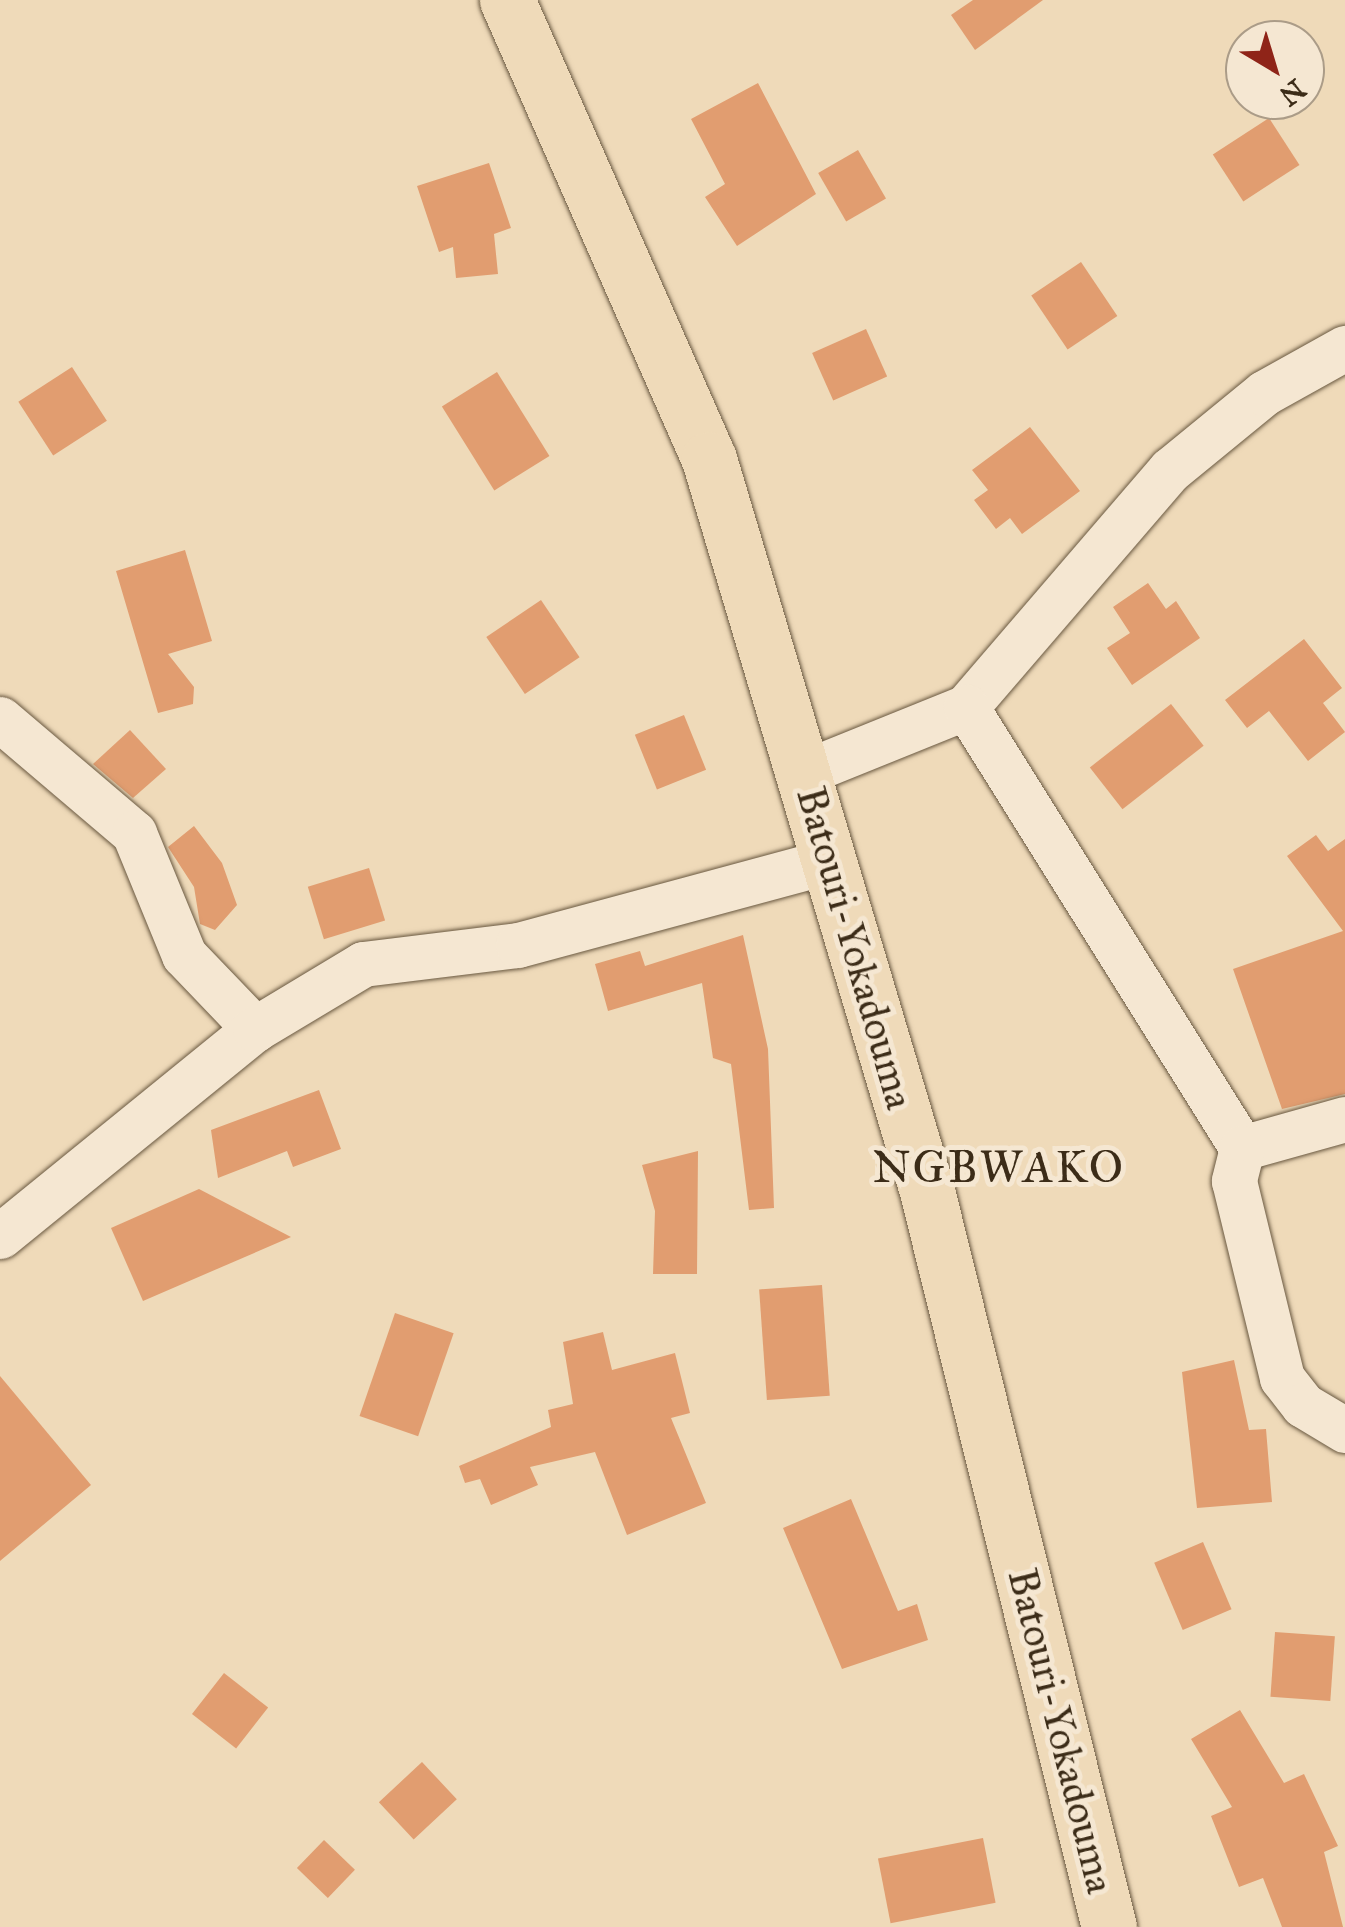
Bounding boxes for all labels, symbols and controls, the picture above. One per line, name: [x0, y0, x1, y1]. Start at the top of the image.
north arrow: [1225, 20, 1325, 120]
text: N: [1272, 71, 1313, 114]
street label: Batouri-Yokadouma: [786, 782, 924, 1114]
district label: NGBWAKO: [872, 1140, 1126, 1194]
street label: Batouri-Yokadouma: [998, 1564, 1124, 1898]

